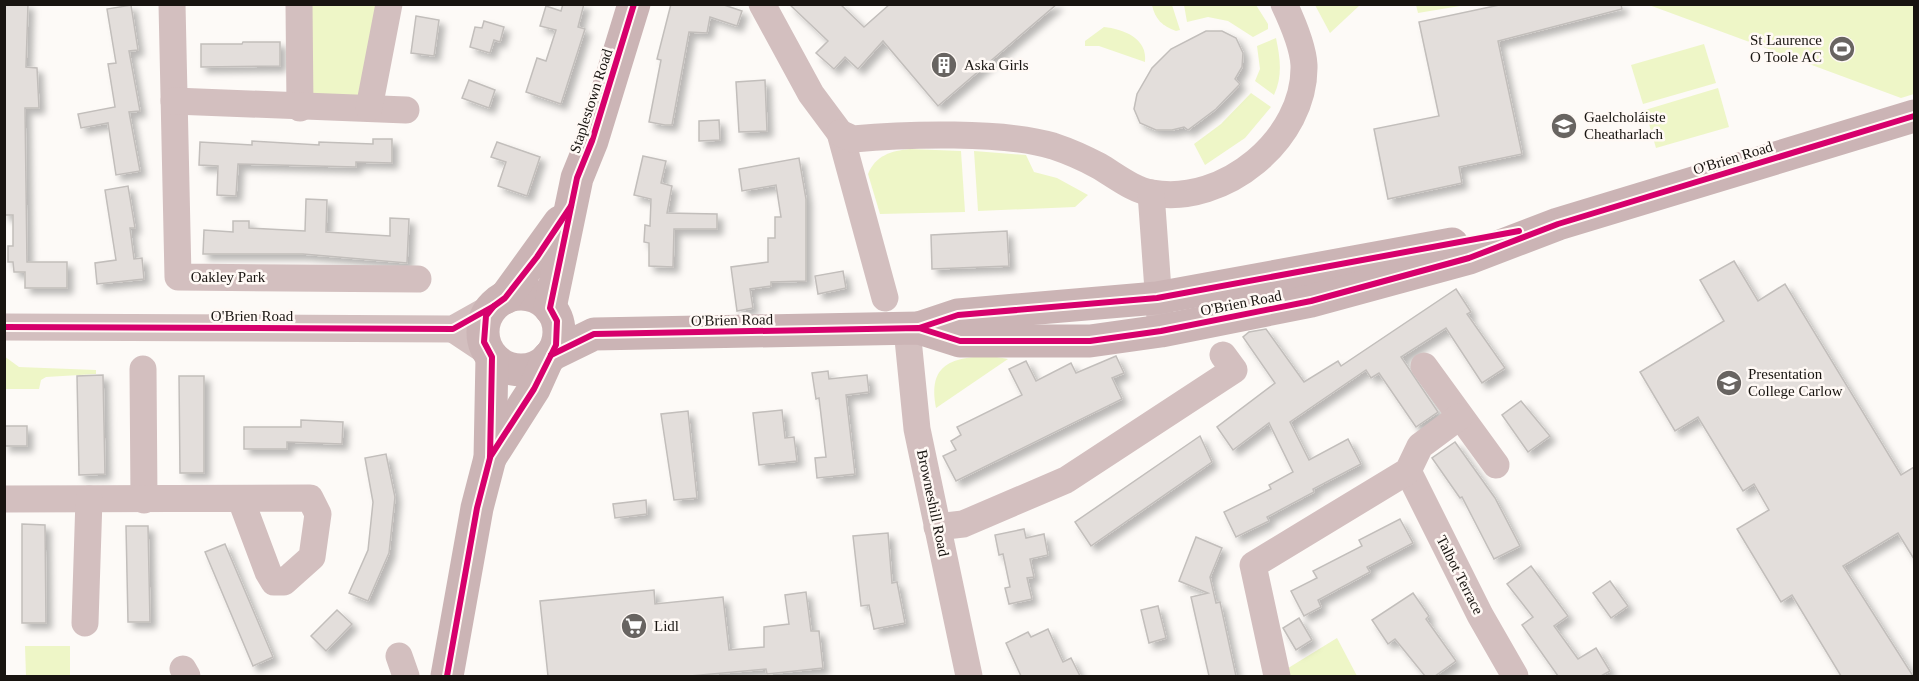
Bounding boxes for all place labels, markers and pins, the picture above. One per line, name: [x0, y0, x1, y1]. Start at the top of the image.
place label: St Laurence O Toole AC: [1750, 32, 1822, 65]
sports icon: St Laurence O Toole AC: [1827, 34, 1857, 64]
building icon: Aska Girls: [929, 50, 959, 80]
place label: Aska Girls: [964, 57, 1029, 73]
place label: Gaelcholáiste Cheatharlach: [1584, 109, 1666, 142]
school or university icon: Gaelcholáiste Cheatharlach: [1549, 111, 1579, 141]
place label: Presentation College Carlow: [1748, 366, 1843, 399]
school or university icon: Presentation College Carlow: [1714, 368, 1744, 398]
supermarket icon: Lidl: [619, 611, 649, 641]
place label: Lidl: [654, 618, 679, 634]

